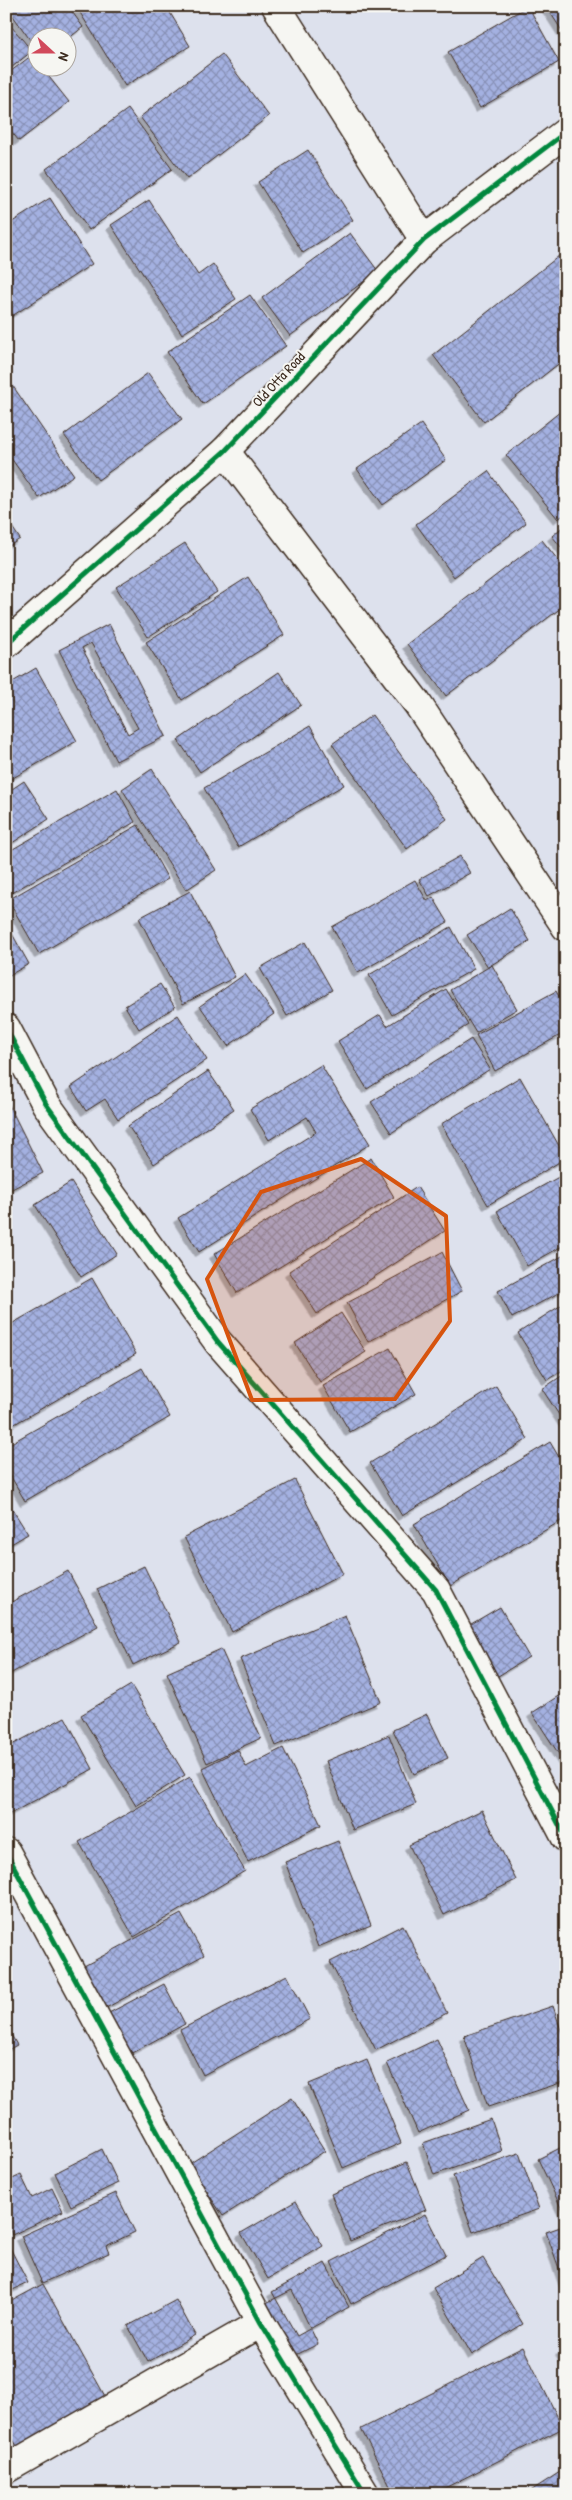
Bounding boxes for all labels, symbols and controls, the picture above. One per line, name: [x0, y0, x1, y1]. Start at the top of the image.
north arrow: [28, 28, 78, 78]
text: N: [54, 50, 75, 64]
street label: Old Otta Road: [247, 347, 309, 411]

